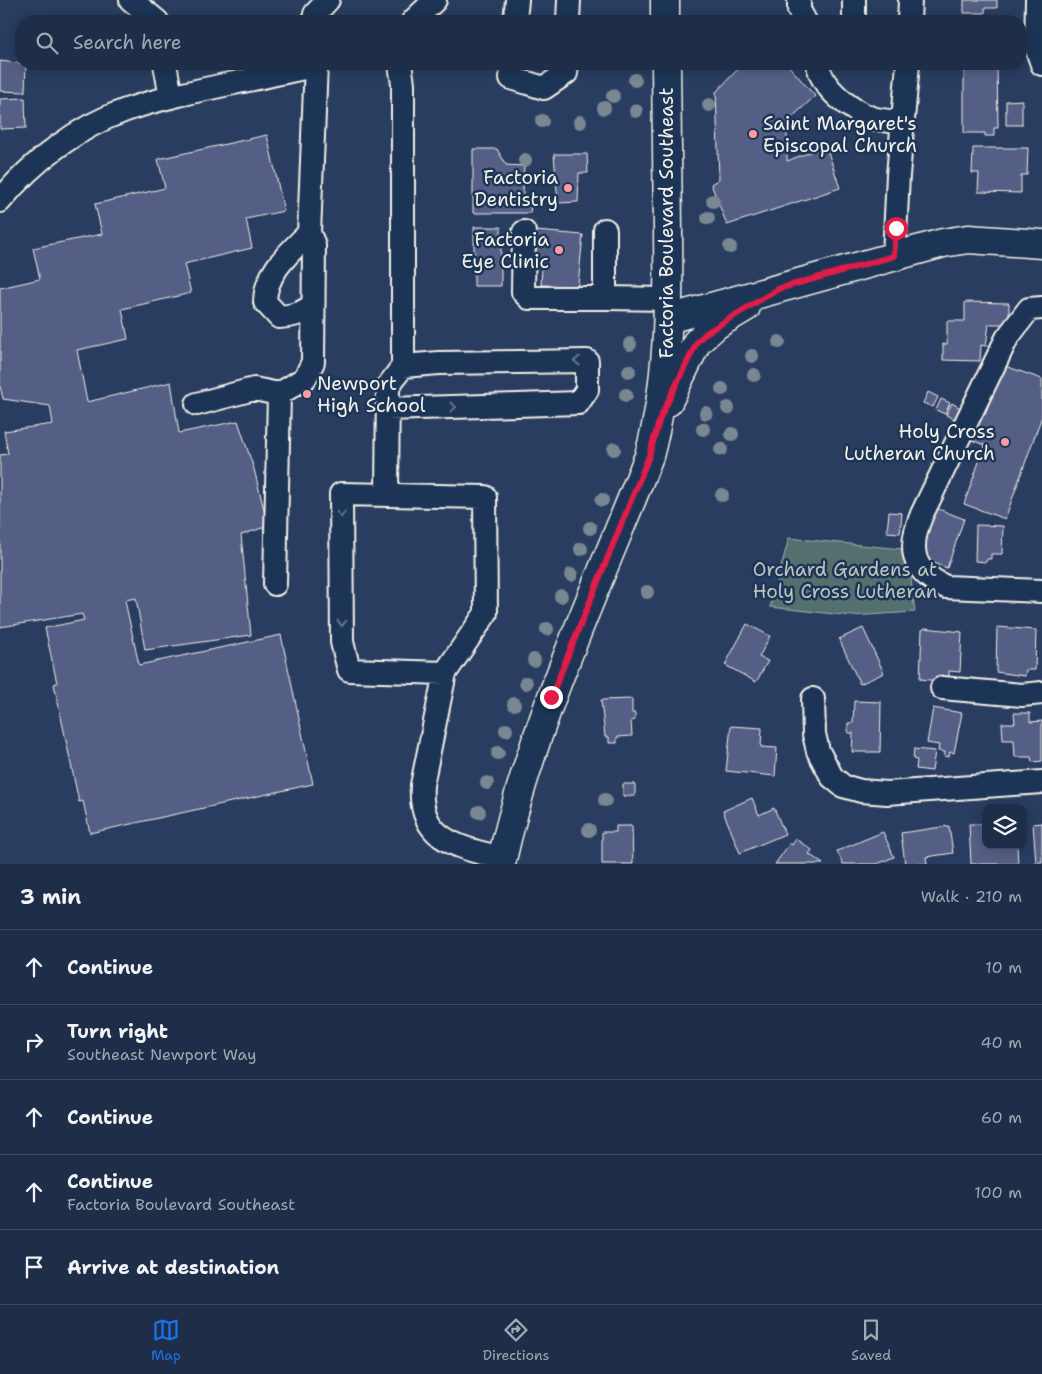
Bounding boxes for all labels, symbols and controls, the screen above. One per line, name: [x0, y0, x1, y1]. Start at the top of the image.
search box: [15, 15, 1027, 70]
icon: search: [33, 29, 61, 57]
text: Search here: [73, 30, 182, 55]
street label: Factoria Boulevard Southeast: [654, 88, 679, 358]
place label: Saint Margaret's Episcopal Church: [763, 111, 917, 158]
marker: Saint Margaret's Episcopal Church: [747, 128, 759, 140]
place label: Factoria Dentistry: [474, 165, 558, 212]
marker: Factoria Dentistry: [562, 182, 574, 194]
route start: [885, 217, 908, 240]
place label: Factoria Eye Clinic: [462, 227, 549, 274]
marker: Factoria Eye Clinic: [553, 244, 565, 256]
one-way arrow: [572, 356, 580, 366]
place label: Newport High School: [317, 371, 426, 418]
marker: Newport High School: [301, 388, 313, 400]
one-way arrow: [450, 402, 458, 412]
place label: Holy Cross Lutheran Church: [844, 419, 995, 466]
marker: Holy Cross Lutheran Church: [999, 436, 1011, 448]
one-way arrow: [336, 511, 346, 519]
park label: Orchard Gardens at Holy Cross Lutheran: [753, 557, 937, 604]
one-way arrow: [337, 619, 347, 627]
route end: [540, 686, 563, 709]
map controls: [982, 804, 1027, 849]
button: layers: [982, 804, 1027, 849]
text: 3 min: [20, 883, 81, 911]
text: Walk · 210 m: [921, 886, 1022, 907]
icon: ahead: [20, 953, 48, 981]
text: Continue: [67, 955, 153, 980]
text: 10 m: [985, 957, 1022, 978]
text: Turn right: [67, 1019, 168, 1044]
icon: right: [20, 1028, 48, 1056]
text: 40 m: [980, 1032, 1022, 1053]
text: Southeast Newport Way: [67, 1044, 256, 1065]
icon: ahead: [20, 1103, 48, 1131]
text: Continue: [67, 1105, 153, 1130]
text: 60 m: [981, 1107, 1022, 1128]
text: Continue: [67, 1169, 153, 1194]
icon: ahead: [20, 1178, 48, 1206]
text: 100 m: [974, 1182, 1022, 1203]
text: Factoria Boulevard Southeast: [67, 1194, 295, 1215]
icon: arrive: [20, 1253, 48, 1281]
text: Arrive at destination: [67, 1255, 279, 1280]
tab: Map: [151, 1316, 181, 1364]
tab: Directions: [483, 1316, 549, 1364]
tab: Saved: [851, 1316, 891, 1364]

